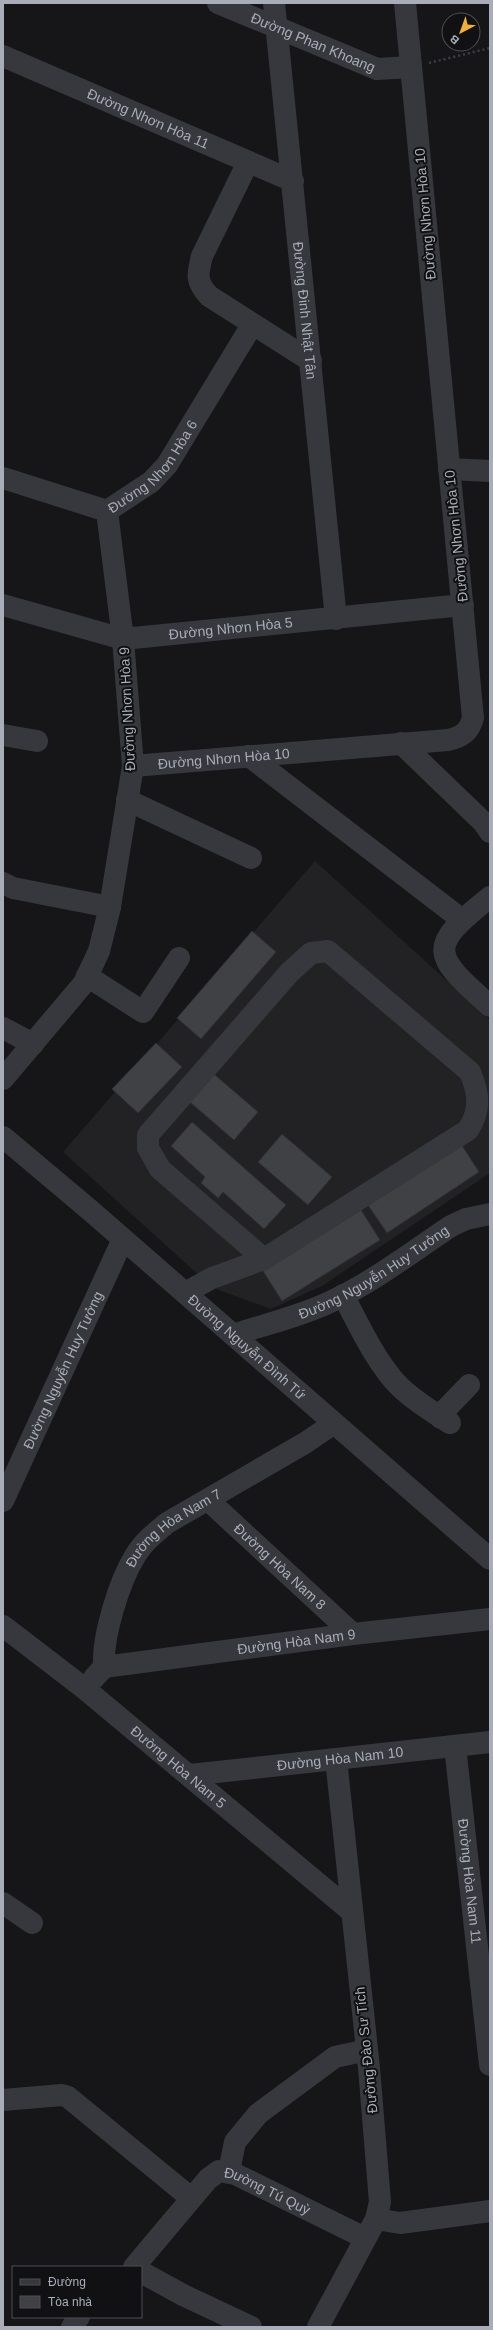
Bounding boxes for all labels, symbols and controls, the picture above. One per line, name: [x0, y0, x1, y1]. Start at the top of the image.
street label: Đường Phan Khoang: [249, 10, 378, 75]
north arrow: [441, 12, 481, 52]
text: B: [447, 32, 461, 47]
street label: Đường Nhơn Hòa 11: [85, 85, 212, 152]
street label: Đường Nhơn Hòa 10: [411, 147, 439, 280]
street label: Đường Đinh Nhật Tân: [290, 241, 320, 380]
street label: Đường Nhơn Hòa 6: [105, 417, 200, 516]
street label: Đường Nhơn Hòa 10: [441, 469, 471, 602]
street label: Đường Nhơn Hòa 5: [168, 614, 294, 642]
street label: Đường Nhơn Hòa 9: [116, 646, 138, 771]
street label: Đường Nhơn Hòa 10: [157, 745, 290, 772]
street label: Đường Nguyễn Huy Tưởng: [296, 1222, 452, 1322]
street label: Đường Nguyễn Huy Tưởng: [20, 1289, 106, 1451]
street label: Đường Nguyễn Đình Tứ: [185, 1291, 309, 1403]
street label: Đường Hòa Nam 7: [122, 1485, 224, 1570]
street label: Đường Hòa Nam 8: [231, 1520, 329, 1613]
street label: Đường Hòa Nam 9: [236, 1626, 357, 1657]
street label: Đường Hòa Nam 5: [128, 1723, 229, 1811]
street label: Đường Hòa Nam 10: [276, 1744, 404, 1773]
street label: Đường Hòa Nam 11: [455, 1818, 485, 1945]
street label: Đường Đào Sư Tích: [351, 1986, 381, 2114]
street label: Đường Tú Quỳ: [223, 2164, 313, 2218]
legend: [12, 2266, 142, 2318]
text: Đường: [48, 2275, 86, 2289]
text: Tòa nhà: [48, 2295, 92, 2309]

